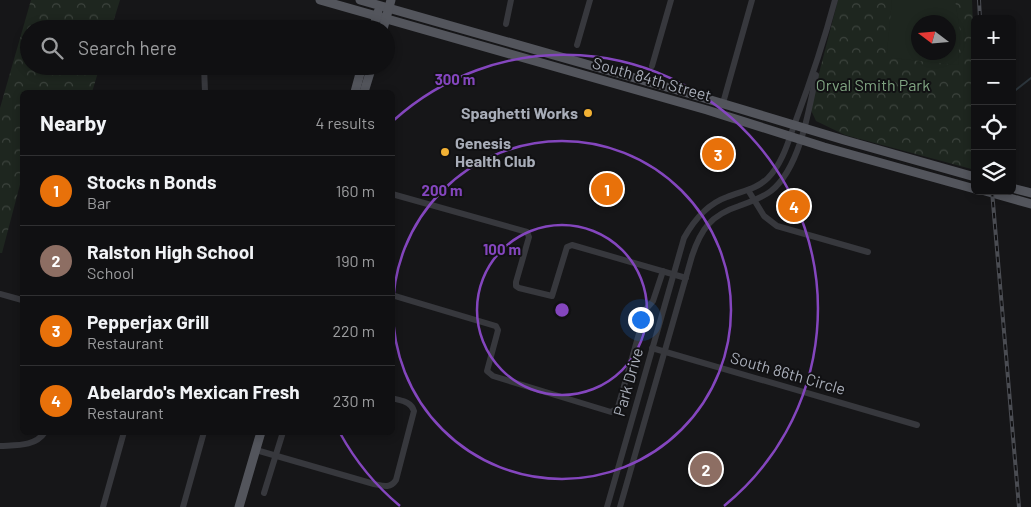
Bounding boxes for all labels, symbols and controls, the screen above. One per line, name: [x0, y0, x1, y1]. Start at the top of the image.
north arrow: [911, 15, 956, 60]
map controls: [971, 15, 1016, 195]
button: +: [971, 15, 1016, 60]
search box: [20, 20, 395, 75]
icon: search: [38, 34, 66, 62]
text: Search here: [78, 36, 177, 59]
street label: South 84th Street: [591, 52, 714, 105]
button: −: [971, 60, 1016, 105]
text: 300 m: [435, 70, 475, 88]
park label: Orval Smith Park: [816, 75, 930, 94]
place label: Spaghetti Works: [461, 103, 578, 122]
button: locate: [971, 105, 1016, 150]
marker: Spaghetti Works: [582, 107, 594, 119]
text: Nearby: [40, 110, 106, 135]
text: 4 results: [315, 113, 375, 132]
place label: Genesis Health Club: [455, 133, 536, 170]
pin: 3: [702, 135, 734, 173]
marker: Genesis Health Club: [439, 146, 451, 158]
button: layers: [971, 150, 1016, 195]
text: Stocks n Bonds: [87, 170, 217, 193]
pin: 1: [591, 170, 623, 208]
text: 1: [53, 181, 59, 200]
text: 160 m: [336, 181, 375, 200]
text: 200 m: [421, 181, 463, 199]
pin: 4: [778, 187, 810, 225]
text: Bar: [87, 193, 111, 212]
text: Ralston High School: [87, 240, 254, 263]
text: 100 m: [483, 240, 521, 258]
text: 2: [52, 251, 60, 270]
text: 190 m: [336, 251, 375, 270]
text: School: [87, 263, 134, 282]
centre of rings: [553, 301, 571, 319]
your location: [628, 307, 654, 333]
text: Pepperjax Grill: [87, 310, 209, 333]
text: 3: [52, 321, 60, 340]
text: 220 m: [332, 321, 375, 340]
text: Restaurant: [87, 333, 164, 352]
street label: Park Drive: [609, 345, 646, 418]
street label: South 86th Circle: [729, 347, 848, 398]
text: Abelardo's Mexican Fresh: [87, 380, 300, 403]
text: 4: [51, 391, 61, 410]
text: 230 m: [333, 391, 375, 410]
text: Restaurant: [87, 403, 164, 422]
pin: 2: [690, 450, 722, 488]

